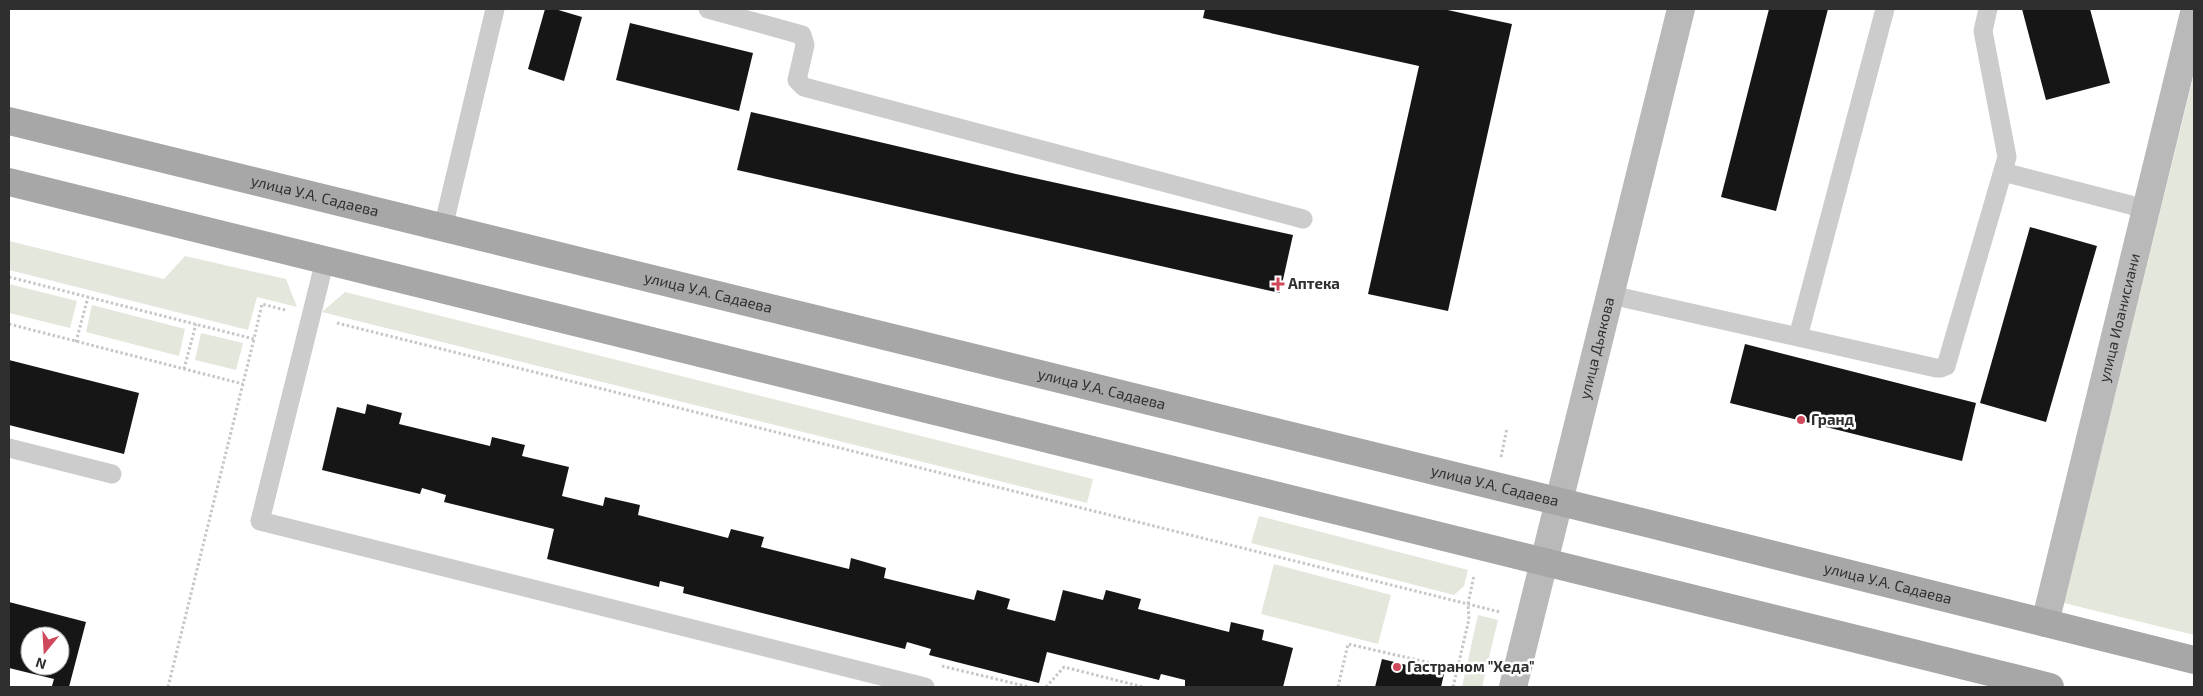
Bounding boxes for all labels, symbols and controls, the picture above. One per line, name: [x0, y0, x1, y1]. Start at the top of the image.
street label: улица У.А. Садаева: [249, 171, 381, 220]
street label: улица Иоанисиани: [2094, 251, 2143, 384]
street label: улица У.А. Садаева: [642, 267, 774, 316]
place label: Аптека: [1288, 274, 1340, 292]
marker: Аптека: [1272, 278, 1284, 290]
street label: улица Дьякова: [1575, 295, 1617, 401]
street label: улица У.А. Садаева: [1036, 364, 1168, 413]
place label: Гранд: [1811, 410, 1855, 428]
marker: Гранд: [1795, 414, 1807, 426]
street label: улица У.А. Садаева: [1429, 461, 1561, 509]
street label: улица У.А. Садаева: [1822, 558, 1954, 607]
north arrow: [20, 626, 70, 676]
text: N: [33, 654, 48, 673]
place label: Гастраном "Хеда": [1407, 657, 1535, 675]
marker: Гастраном "Хеда": [1391, 661, 1403, 673]

